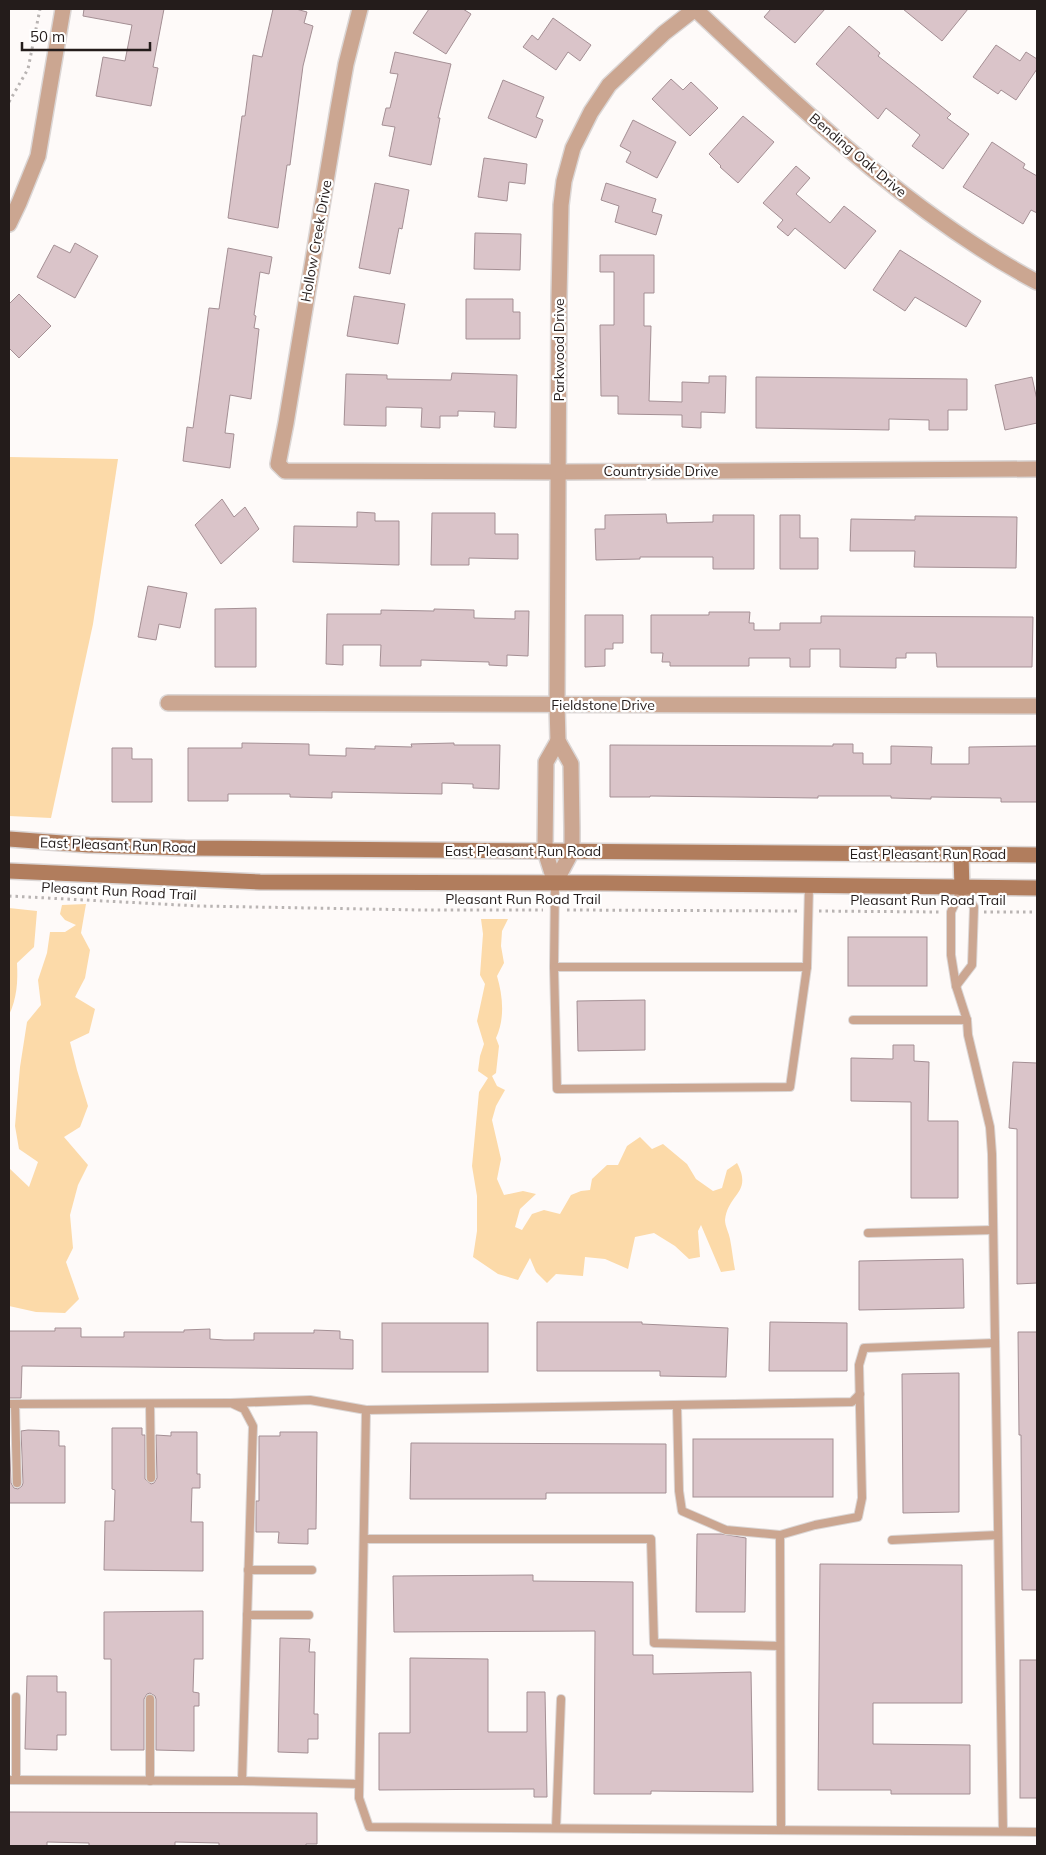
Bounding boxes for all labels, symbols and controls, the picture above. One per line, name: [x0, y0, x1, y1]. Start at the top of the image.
scale bar: [22, 20, 150, 52]
text: 50 m: [30, 27, 65, 46]
street label: Bending Oak Drive: [806, 109, 910, 201]
street label: Hollow Creek Drive: [296, 179, 336, 303]
street label: Parkwood Drive: [550, 298, 568, 402]
street label: Countryside Drive: [604, 462, 718, 480]
street label: Fieldstone Drive: [551, 696, 655, 714]
street label: East Pleasant Run Road: [39, 833, 197, 857]
street label: East Pleasant Run Road: [445, 842, 601, 860]
street label: East Pleasant Run Road: [850, 845, 1006, 863]
street label: Pleasant Run Road Trail: [41, 878, 197, 904]
street label: Pleasant Run Road Trail: [445, 890, 601, 908]
street label: Pleasant Run Road Trail: [850, 891, 1006, 909]

